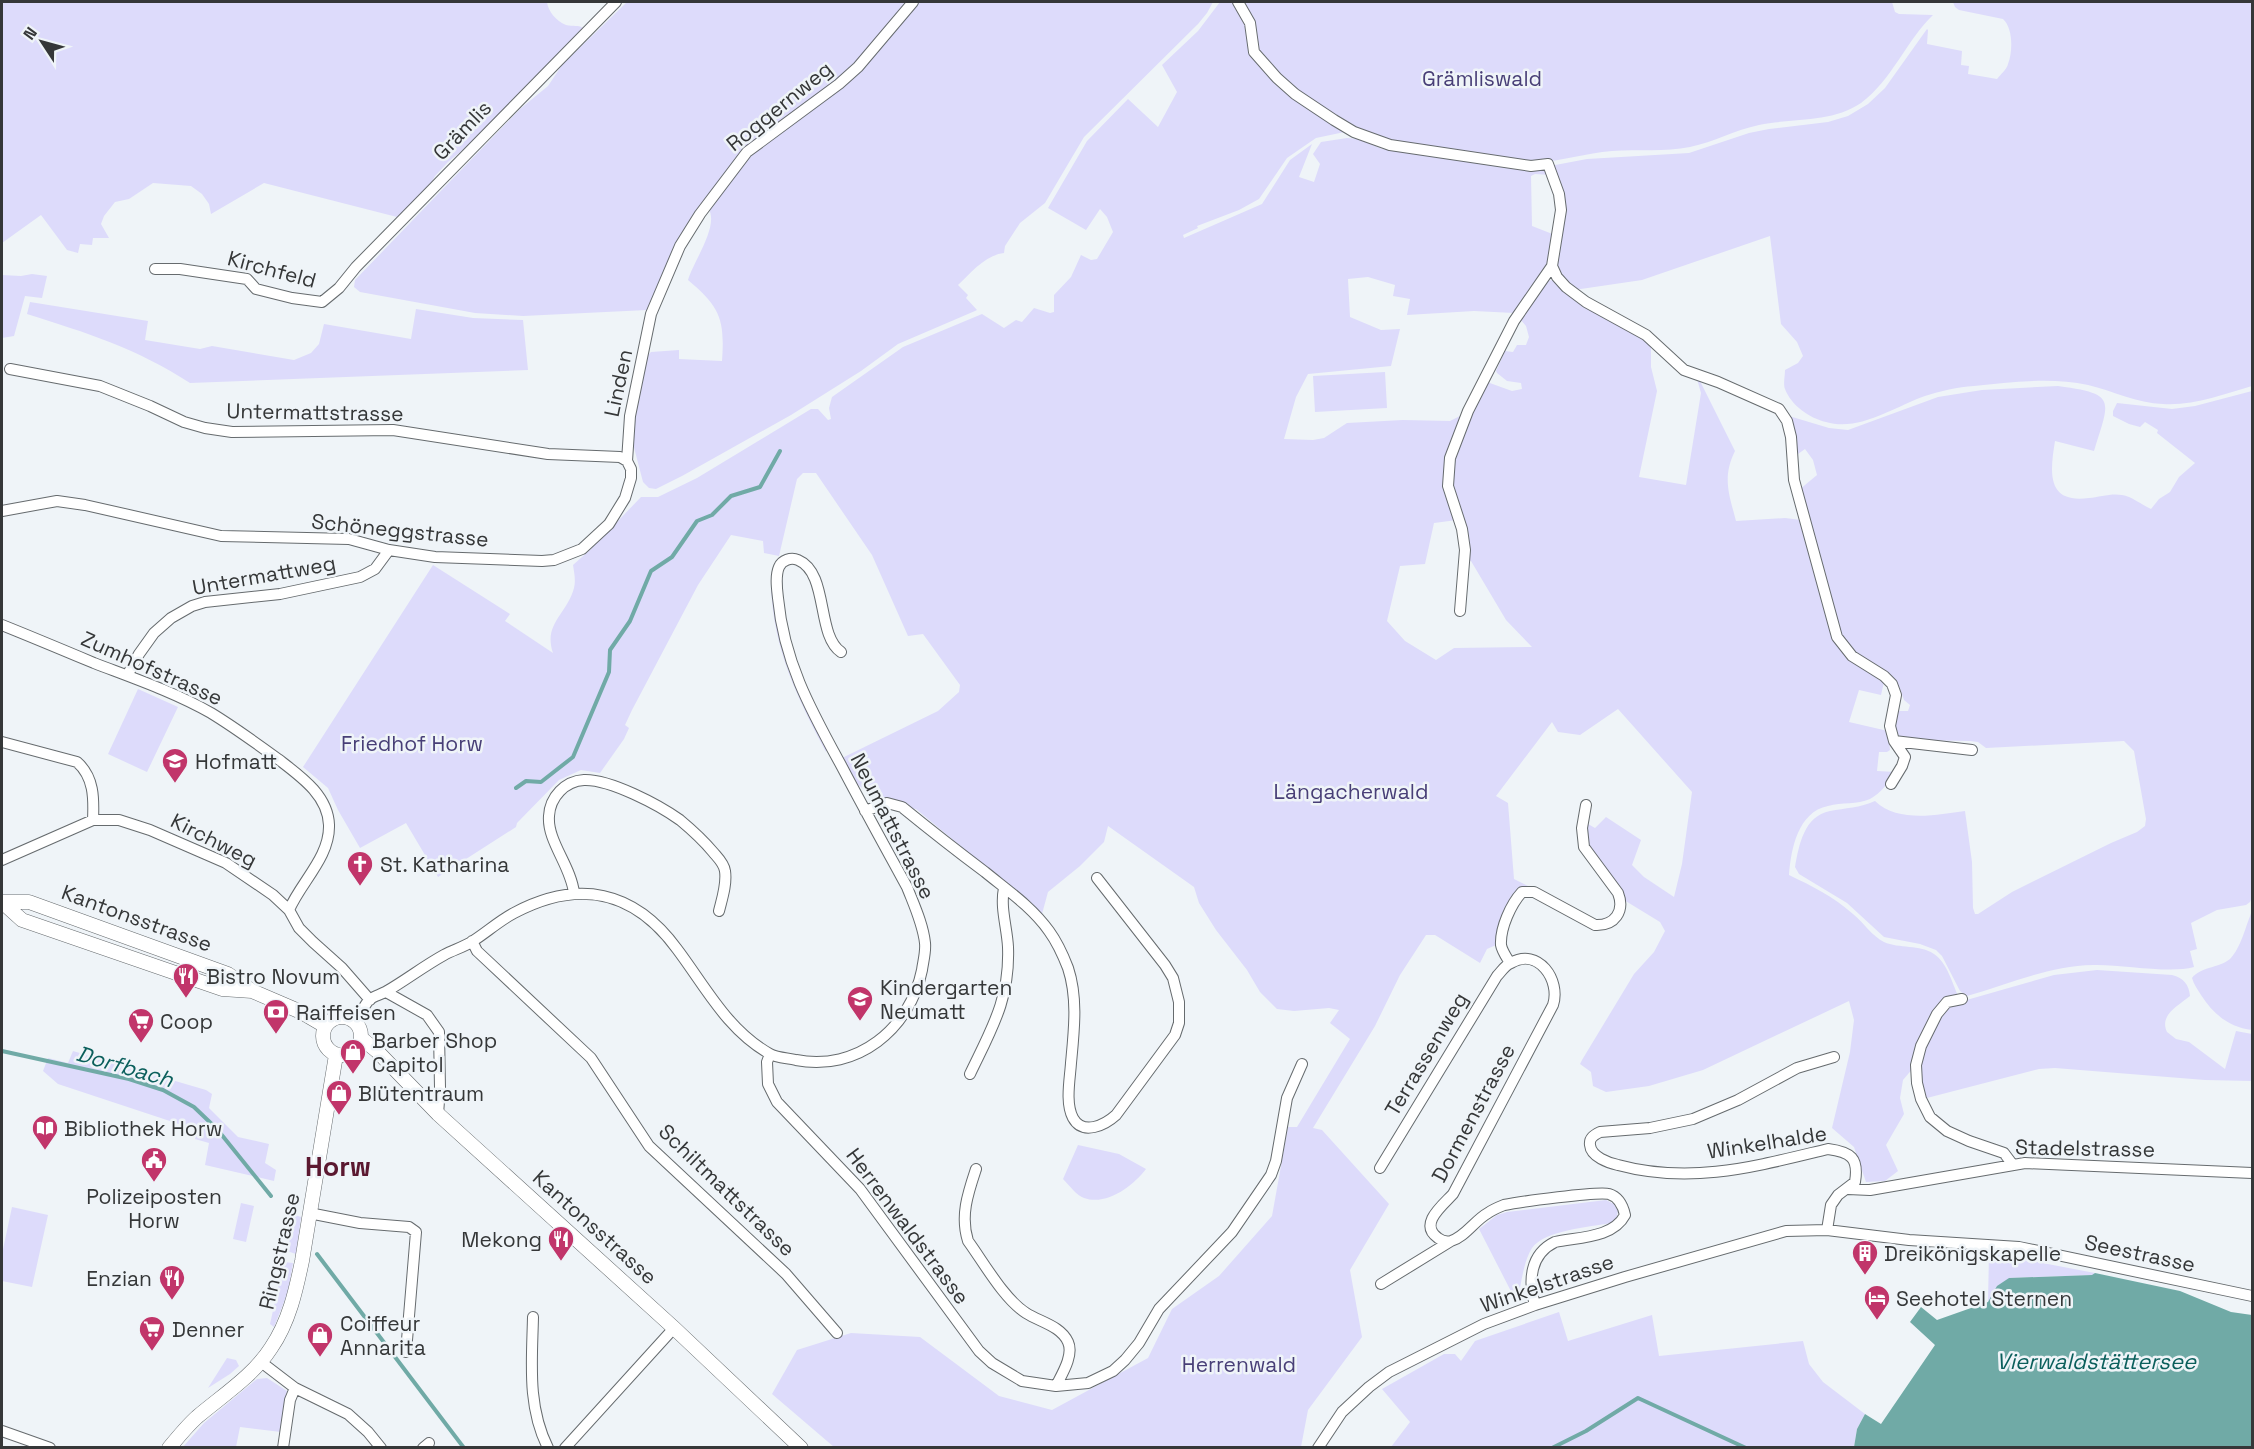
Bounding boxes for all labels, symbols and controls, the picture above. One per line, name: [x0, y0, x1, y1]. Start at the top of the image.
north arrow: [12, 12, 72, 72]
text: N: [19, 23, 42, 44]
street label: Roggernweg: [720, 55, 838, 157]
park label: Grämliswald: [1422, 65, 1542, 92]
street label: Grämlis: [427, 94, 497, 166]
street label: Kirchfeld: [225, 244, 319, 294]
street label: Linden: [598, 347, 638, 419]
street label: Untermattstrasse: [226, 397, 404, 427]
street label: Schöneggstrasse: [310, 507, 490, 553]
street label: Untermattweg: [190, 549, 338, 601]
street label: Zumhofstrasse: [77, 625, 227, 711]
park label: Friedhof Horw: [341, 730, 483, 757]
school or university icon: Hofmatt: [160, 746, 190, 784]
place label: Hofmatt: [195, 748, 277, 775]
street label: Neumattstrasse: [845, 748, 941, 904]
park label: Längacherwald: [1274, 778, 1428, 805]
street label: Kirchweg: [166, 807, 262, 873]
church icon: St. Katharina: [345, 849, 375, 887]
place label: St. Katharina: [380, 851, 509, 878]
street label: Kantonsstrasse: [58, 878, 216, 958]
restaurant icon: Bistro Novum: [171, 961, 201, 999]
place label: Bistro Novum: [206, 963, 340, 990]
place label: Kindergarten Neumatt: [880, 974, 1012, 1025]
school or university icon: Kindergarten Neumatt: [845, 984, 875, 1022]
street label: Terrassenweg: [1378, 987, 1474, 1121]
bank icon: Raiffeisen: [261, 997, 291, 1035]
place label: Raiffeisen: [296, 999, 396, 1026]
supermarket icon: Coop: [126, 1006, 156, 1044]
place label: Coop: [160, 1008, 213, 1035]
place label: Barber Shop Capitol: [372, 1027, 497, 1078]
shop icon: Barber Shop Capitol: [338, 1037, 368, 1075]
water label: Dorfbach: [73, 1039, 177, 1093]
street label: Dormenstrasse: [1425, 1039, 1521, 1187]
shop icon: Blütentraum: [324, 1078, 354, 1116]
place label: Blütentraum: [358, 1080, 484, 1107]
library icon: Bibliothek Horw: [30, 1113, 60, 1151]
place label: Bibliothek Horw: [64, 1115, 223, 1142]
street label: Schiltmattstrasse: [653, 1118, 801, 1262]
street label: Winkelhalde: [1705, 1119, 1829, 1165]
street label: Stadelstrasse: [2015, 1133, 2155, 1163]
street label: Herrenwaldstrasse: [840, 1142, 976, 1310]
public building icon: Polizeiposten Horw: [139, 1145, 169, 1183]
district label: Horw: [305, 1149, 371, 1184]
street label: Kantonsstrasse: [527, 1164, 663, 1290]
place label: Polizeiposten Horw: [86, 1183, 222, 1234]
street label: Ringstrasse: [252, 1190, 306, 1312]
restaurant icon: Mekong: [546, 1224, 576, 1262]
place label: Mekong: [461, 1226, 542, 1253]
street label: Seestrasse: [2082, 1228, 2198, 1278]
building icon: Dreikönigskapelle: [1850, 1238, 1880, 1276]
place label: Dreikönigskapelle: [1884, 1240, 2061, 1267]
street label: Winkelstrasse: [1477, 1248, 1617, 1318]
restaurant icon: Enzian: [157, 1263, 187, 1301]
place label: Enzian: [86, 1265, 152, 1292]
hotel icon: Seehotel Sternen: [1862, 1283, 1892, 1321]
place label: Seehotel Sternen: [1896, 1285, 2072, 1312]
place label: Coiffeur Annarita: [340, 1310, 426, 1361]
supermarket icon: Denner: [137, 1314, 167, 1352]
place label: Denner: [172, 1316, 245, 1343]
shop icon: Coiffeur Annarita: [305, 1320, 335, 1358]
water label: Vierwaldstättersee: [1996, 1347, 2197, 1375]
park label: Herrenwald: [1182, 1351, 1296, 1378]

